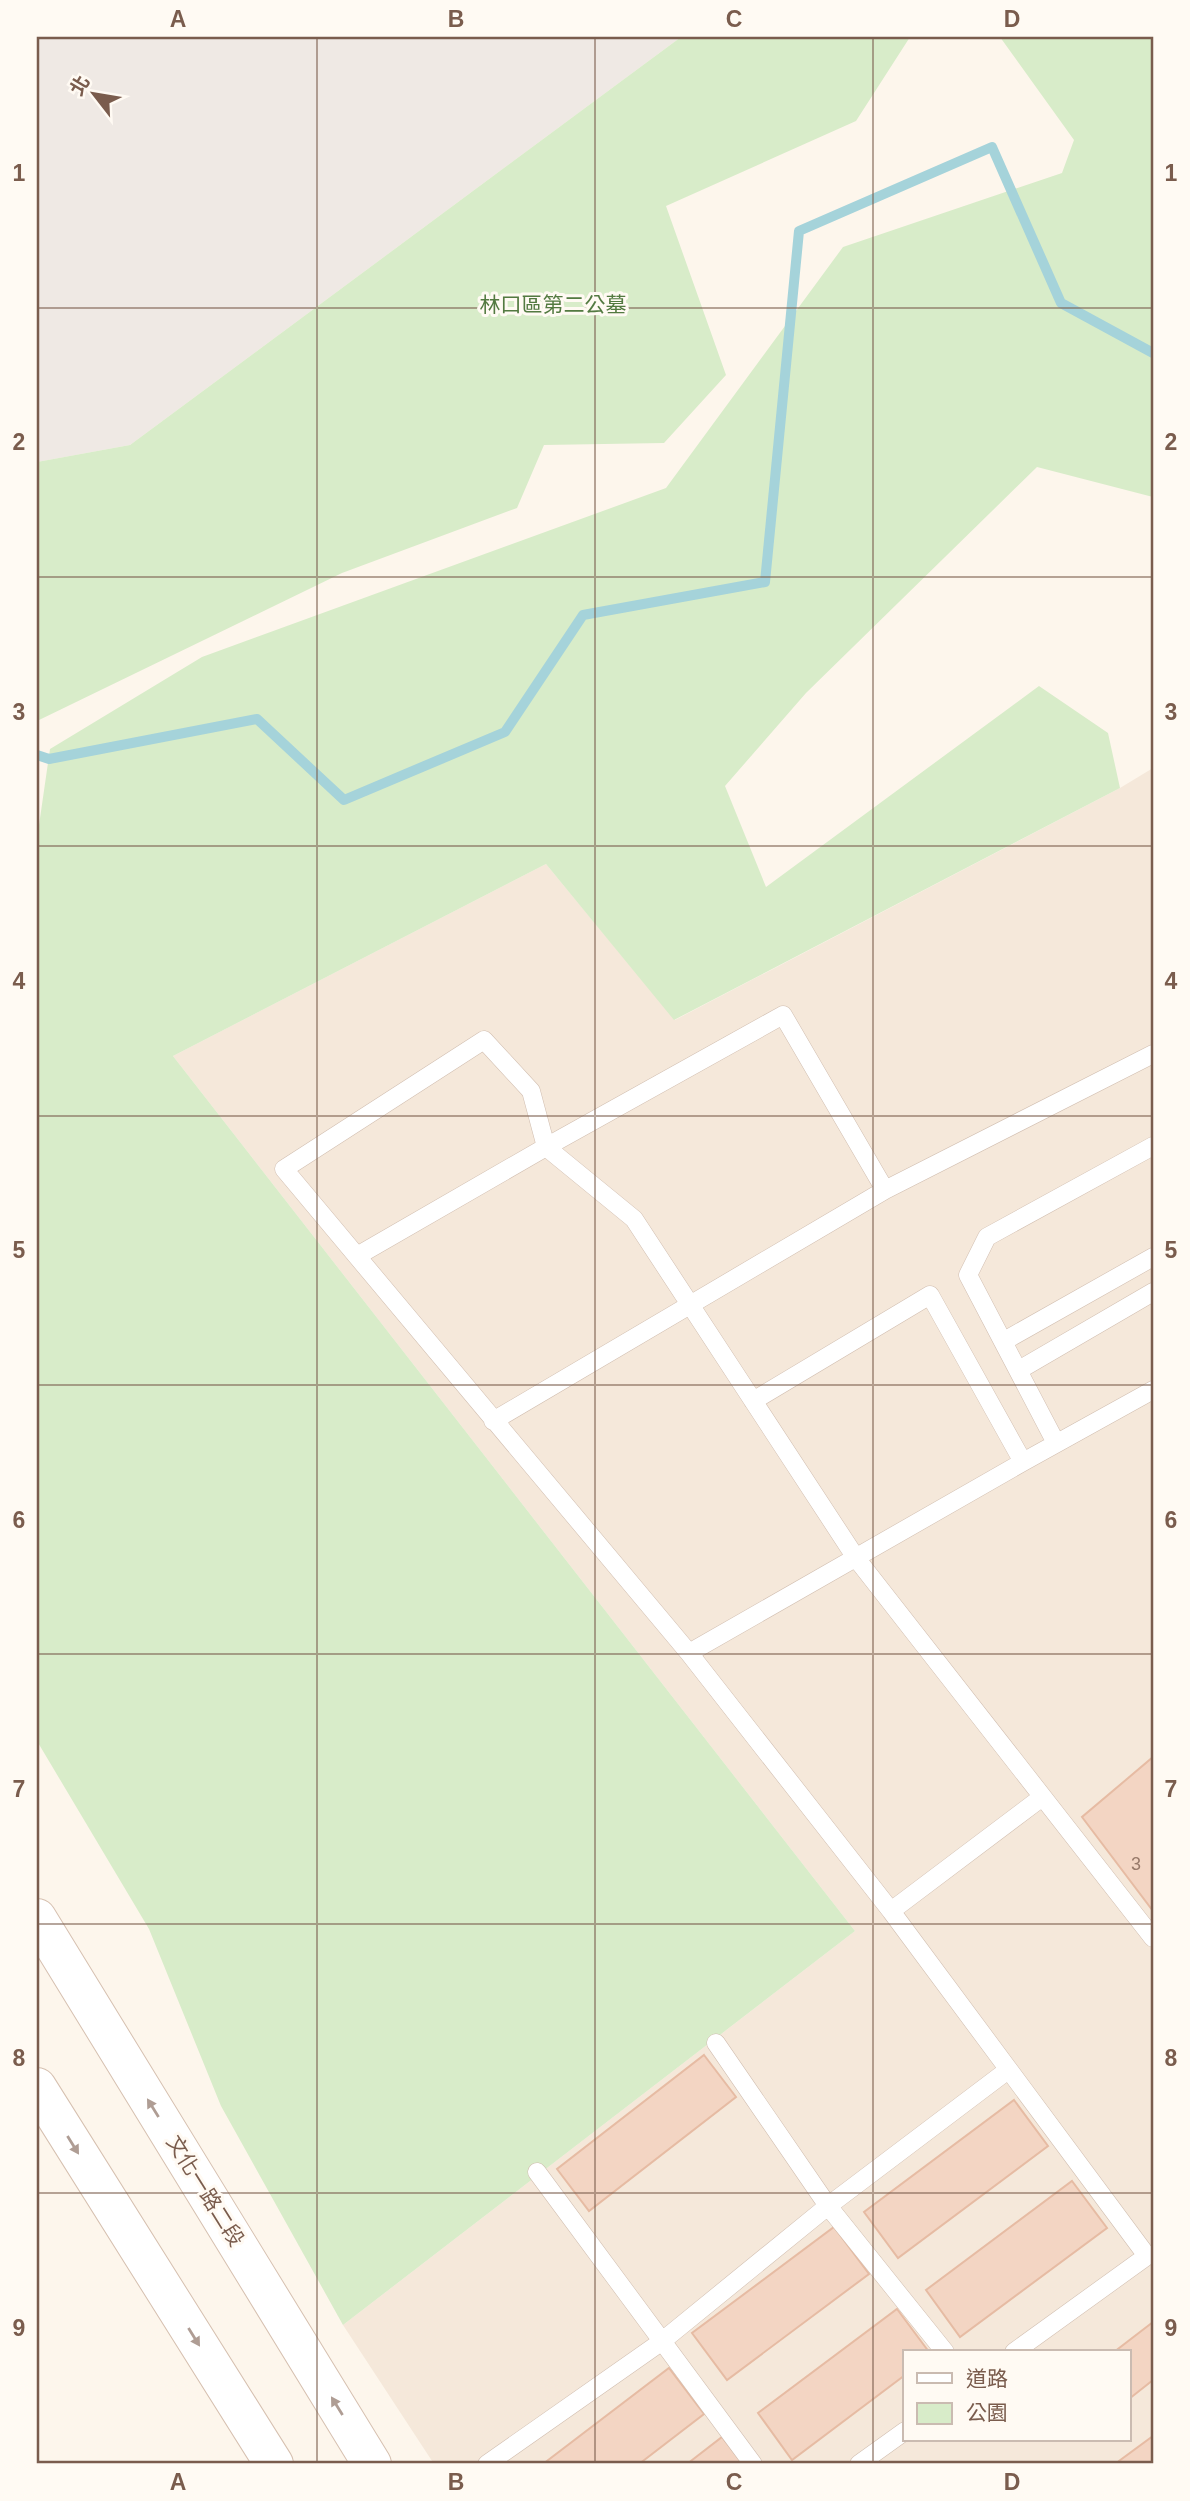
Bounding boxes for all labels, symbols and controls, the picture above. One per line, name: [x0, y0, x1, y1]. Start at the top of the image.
text: A: [170, 6, 186, 32]
text: B: [448, 6, 464, 32]
text: C: [726, 6, 742, 32]
text: D: [1004, 6, 1020, 32]
north arrow: [60, 60, 130, 130]
text: 北: [66, 72, 94, 99]
text: 1: [13, 160, 26, 186]
text: 1: [1165, 160, 1178, 186]
park label: 林口區第二公墓: [480, 293, 627, 316]
text: 2: [13, 429, 25, 455]
text: 2: [1165, 429, 1177, 455]
text: 3: [13, 699, 25, 725]
text: 3: [1165, 699, 1177, 725]
text: 4: [13, 968, 26, 994]
text: 4: [1165, 968, 1178, 994]
text: 5: [13, 1237, 26, 1263]
text: 5: [1165, 1237, 1178, 1263]
text: 6: [13, 1507, 25, 1533]
text: 6: [1165, 1507, 1177, 1533]
text: 7: [13, 1776, 25, 1802]
text: 7: [1165, 1776, 1177, 1802]
house number: 3: [1131, 1854, 1141, 1874]
text: 8: [13, 2045, 26, 2071]
text: 8: [1165, 2045, 1178, 2071]
one-way arrow: [147, 2098, 160, 2117]
street label: 文化一路二段: [162, 2131, 249, 2250]
one-way arrow: [67, 2135, 80, 2154]
text: 9: [13, 2315, 25, 2341]
text: 9: [1165, 2315, 1177, 2341]
one-way arrow: [187, 2328, 200, 2347]
legend: [903, 2350, 1130, 2442]
text: 道路: [966, 2367, 1008, 2390]
one-way arrow: [330, 2397, 343, 2416]
text: 公園: [966, 2401, 1008, 2424]
text: A: [170, 2469, 186, 2495]
text: B: [448, 2469, 464, 2495]
text: C: [726, 2469, 742, 2495]
text: D: [1004, 2469, 1020, 2495]

